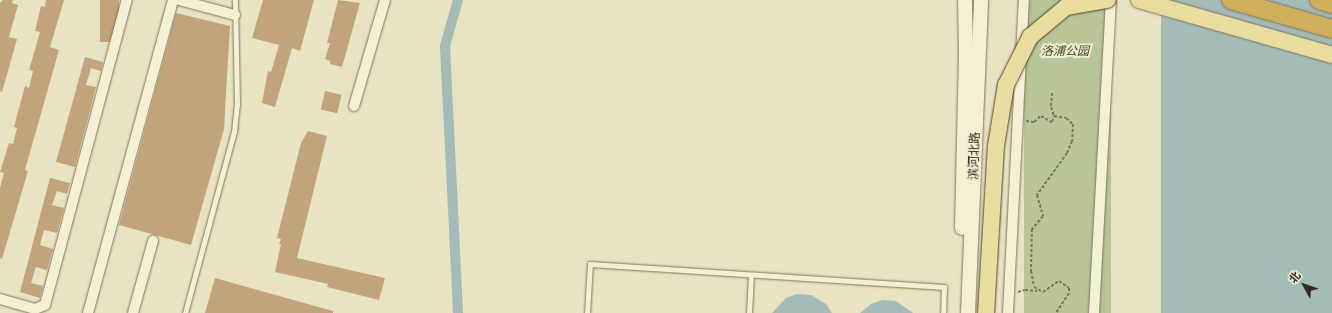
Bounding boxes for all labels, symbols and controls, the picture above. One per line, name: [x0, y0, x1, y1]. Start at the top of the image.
park label: 洛浦公园: [1041, 44, 1089, 58]
street label: 滨河北路: [966, 132, 982, 180]
north arrow: [1284, 265, 1324, 305]
text: 北: [1286, 269, 1304, 286]

